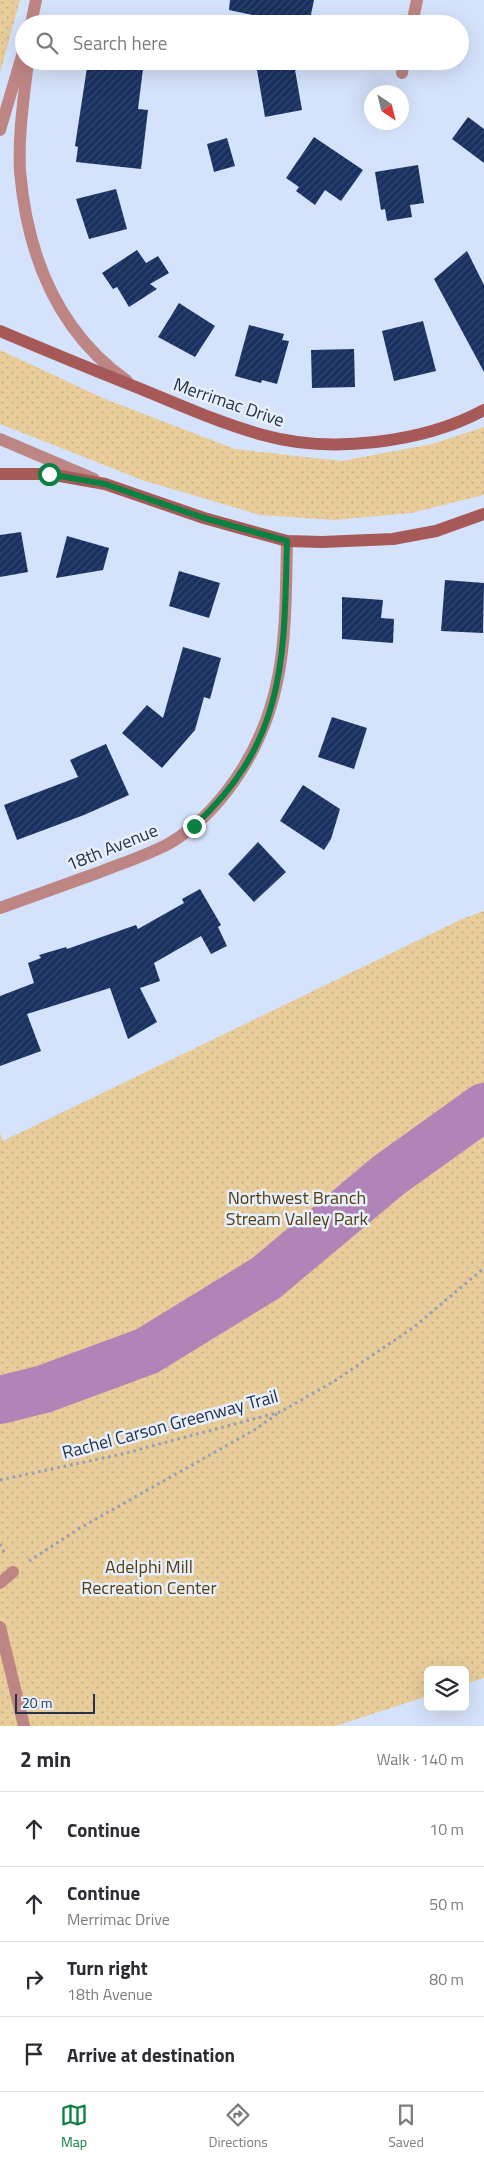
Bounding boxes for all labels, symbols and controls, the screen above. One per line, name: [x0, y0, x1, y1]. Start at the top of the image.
search box: [15, 15, 469, 70]
text: Search here: [73, 28, 167, 57]
icon: search: [33, 29, 61, 57]
north arrow: [364, 85, 409, 130]
street label: Merrimac Drive: [170, 370, 288, 434]
route start: [38, 463, 61, 486]
route end: [183, 815, 206, 838]
street label: 18th Avenue: [62, 816, 162, 878]
park label: Northwest Branch Stream Valley Park: [226, 1184, 369, 1232]
street label: Rachel Carson Greenway Trail: [59, 1382, 281, 1466]
park label: Adelphi Mill Recreation Center: [81, 1553, 217, 1601]
map controls: [424, 1666, 469, 1711]
button: layers: [424, 1666, 469, 1711]
scale bar: [15, 1691, 95, 1714]
text: 20 m: [22, 1692, 52, 1713]
text: 2 min: [20, 1743, 71, 1775]
text: Walk · 140 m: [376, 1747, 464, 1771]
icon: ahead: [20, 1815, 48, 1843]
text: Continue: [67, 1815, 140, 1844]
text: 10 m: [429, 1817, 464, 1841]
text: Continue: [67, 1878, 140, 1907]
icon: ahead: [20, 1890, 48, 1918]
text: 50 m: [429, 1892, 464, 1916]
text: Merrimac Drive: [67, 1907, 170, 1931]
text: Turn right: [67, 1953, 148, 1982]
icon: right: [20, 1965, 48, 1993]
text: 80 m: [429, 1967, 464, 1991]
text: 18th Avenue: [67, 1982, 153, 2006]
icon: arrive: [20, 2040, 48, 2068]
text: Arrive at destination: [67, 2040, 235, 2069]
tab: Map: [60, 2101, 88, 2152]
tab: Directions: [208, 2101, 268, 2152]
tab: Saved: [388, 2101, 424, 2152]

